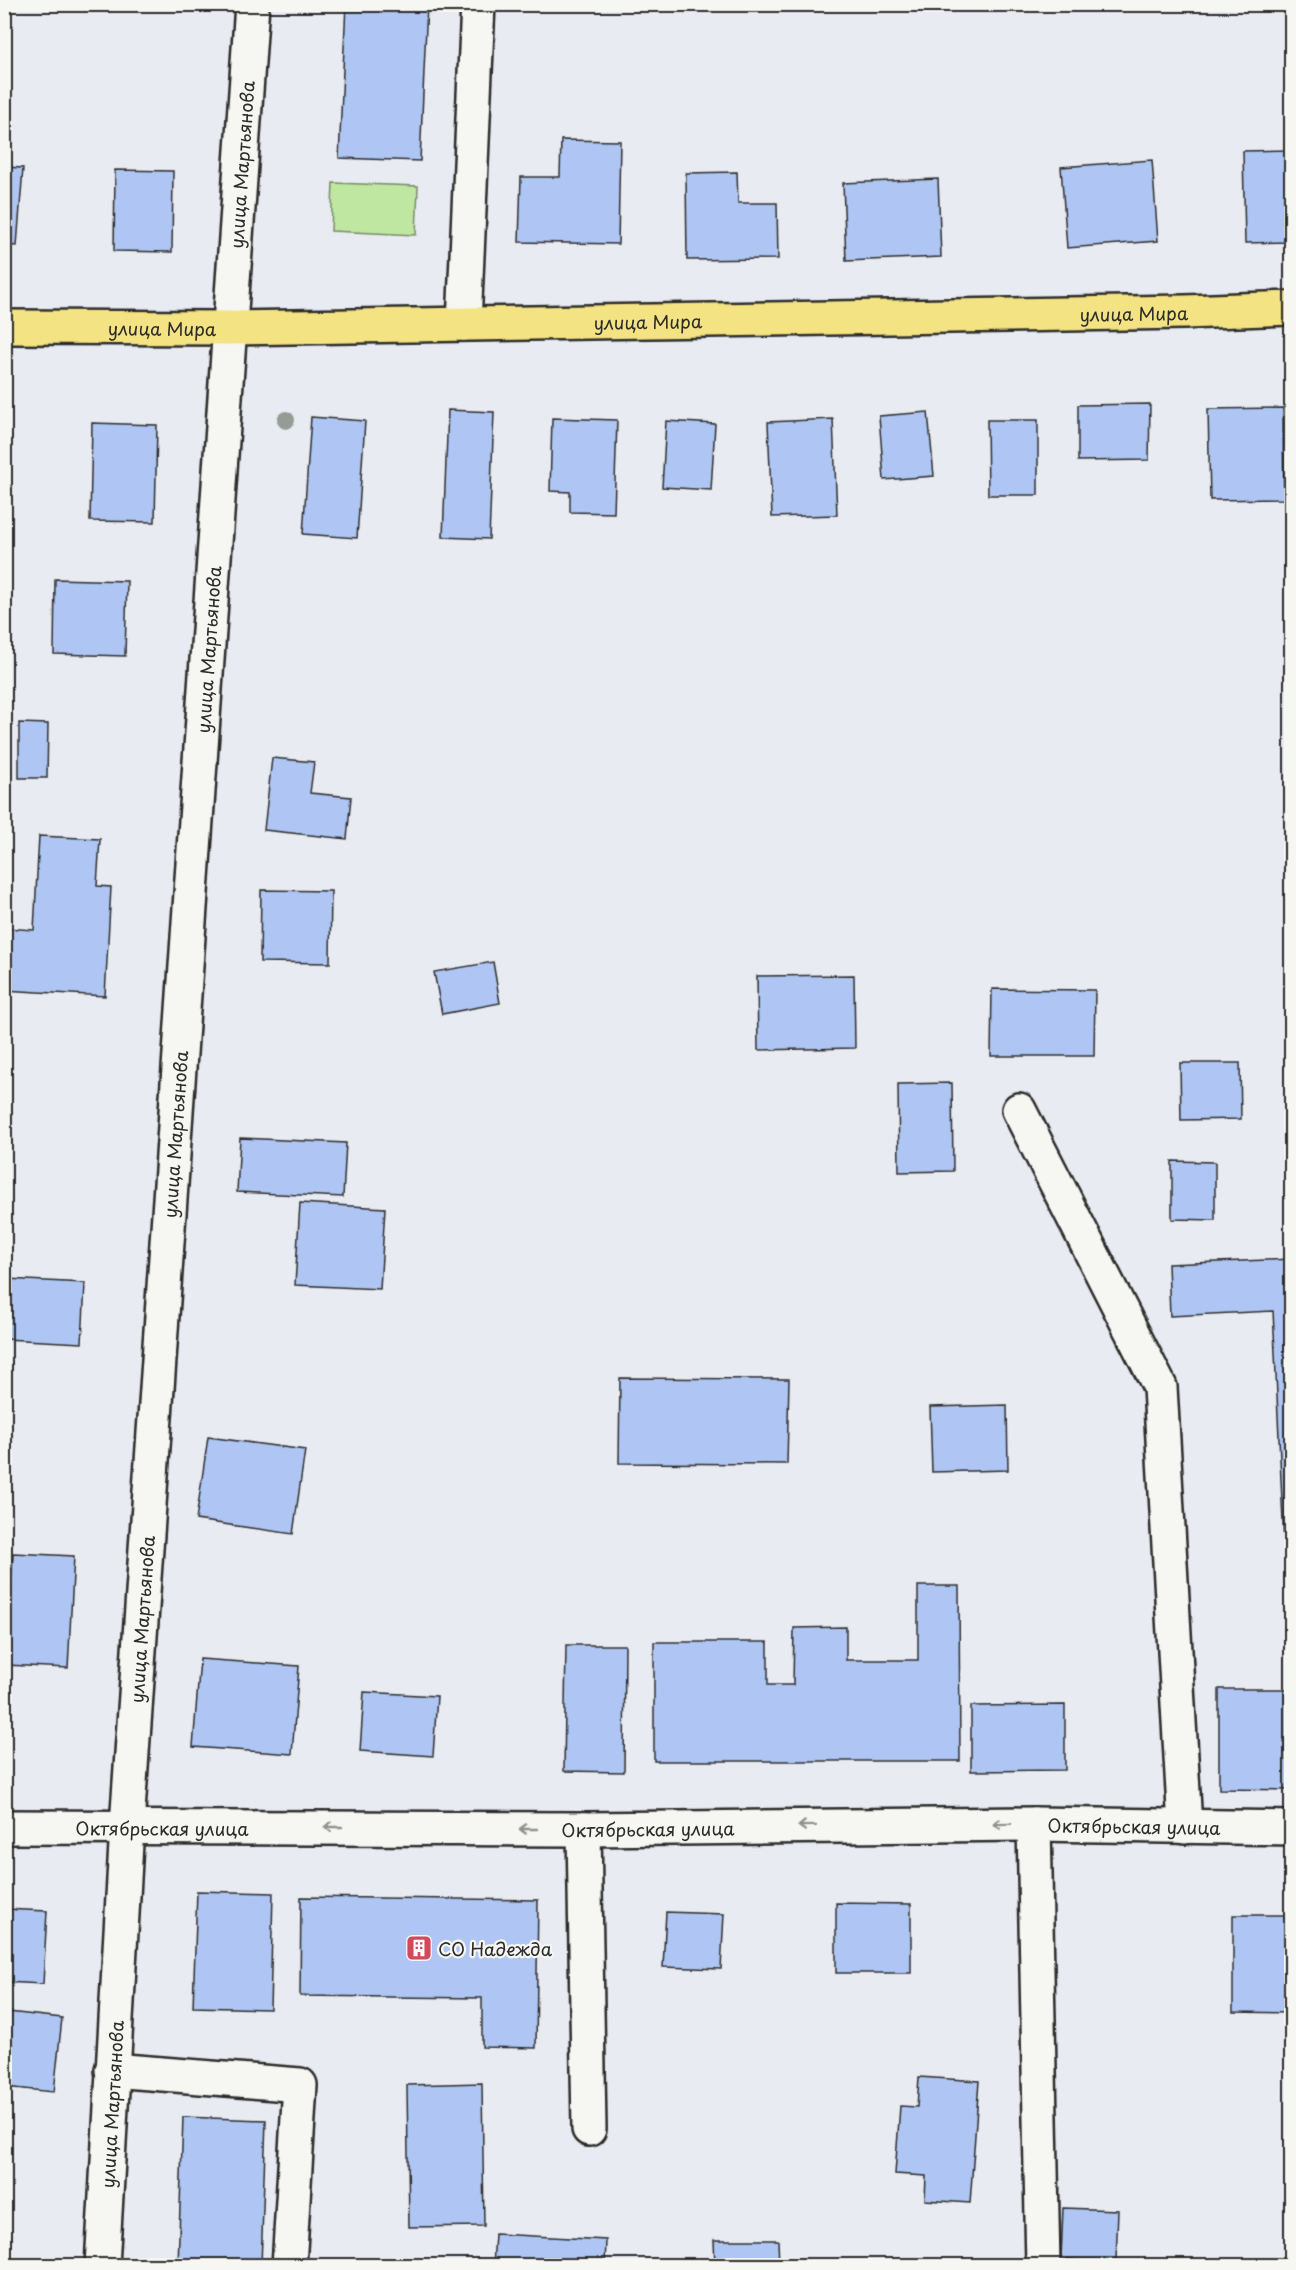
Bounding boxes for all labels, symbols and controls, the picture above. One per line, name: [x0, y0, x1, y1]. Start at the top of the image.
street label: улица Мартьянова: [222, 79, 260, 249]
street label: улица Мира: [1079, 298, 1189, 327]
street label: улица Мира: [593, 307, 703, 335]
street label: улица Мира: [108, 314, 217, 341]
street label: улица Мартьянова: [189, 564, 227, 734]
street label: улица Мартьянова: [155, 1049, 194, 1219]
street label: улица Мартьянова: [122, 1534, 160, 1704]
street label: Октябрьская улица: [1047, 1811, 1221, 1840]
street label: Октябрьская улица: [75, 1814, 249, 1841]
street label: Октябрьская улица: [561, 1814, 735, 1843]
one-way arrow: [993, 1818, 1013, 1830]
one-way arrow: [798, 1821, 818, 1832]
one-way arrow: [324, 1822, 344, 1833]
one-way arrow: [519, 1823, 539, 1835]
building icon: СО Надежда: [404, 1933, 434, 1963]
place label: СО Надежда: [438, 1935, 553, 1962]
street label: улица Мартьянова: [93, 2019, 129, 2189]

